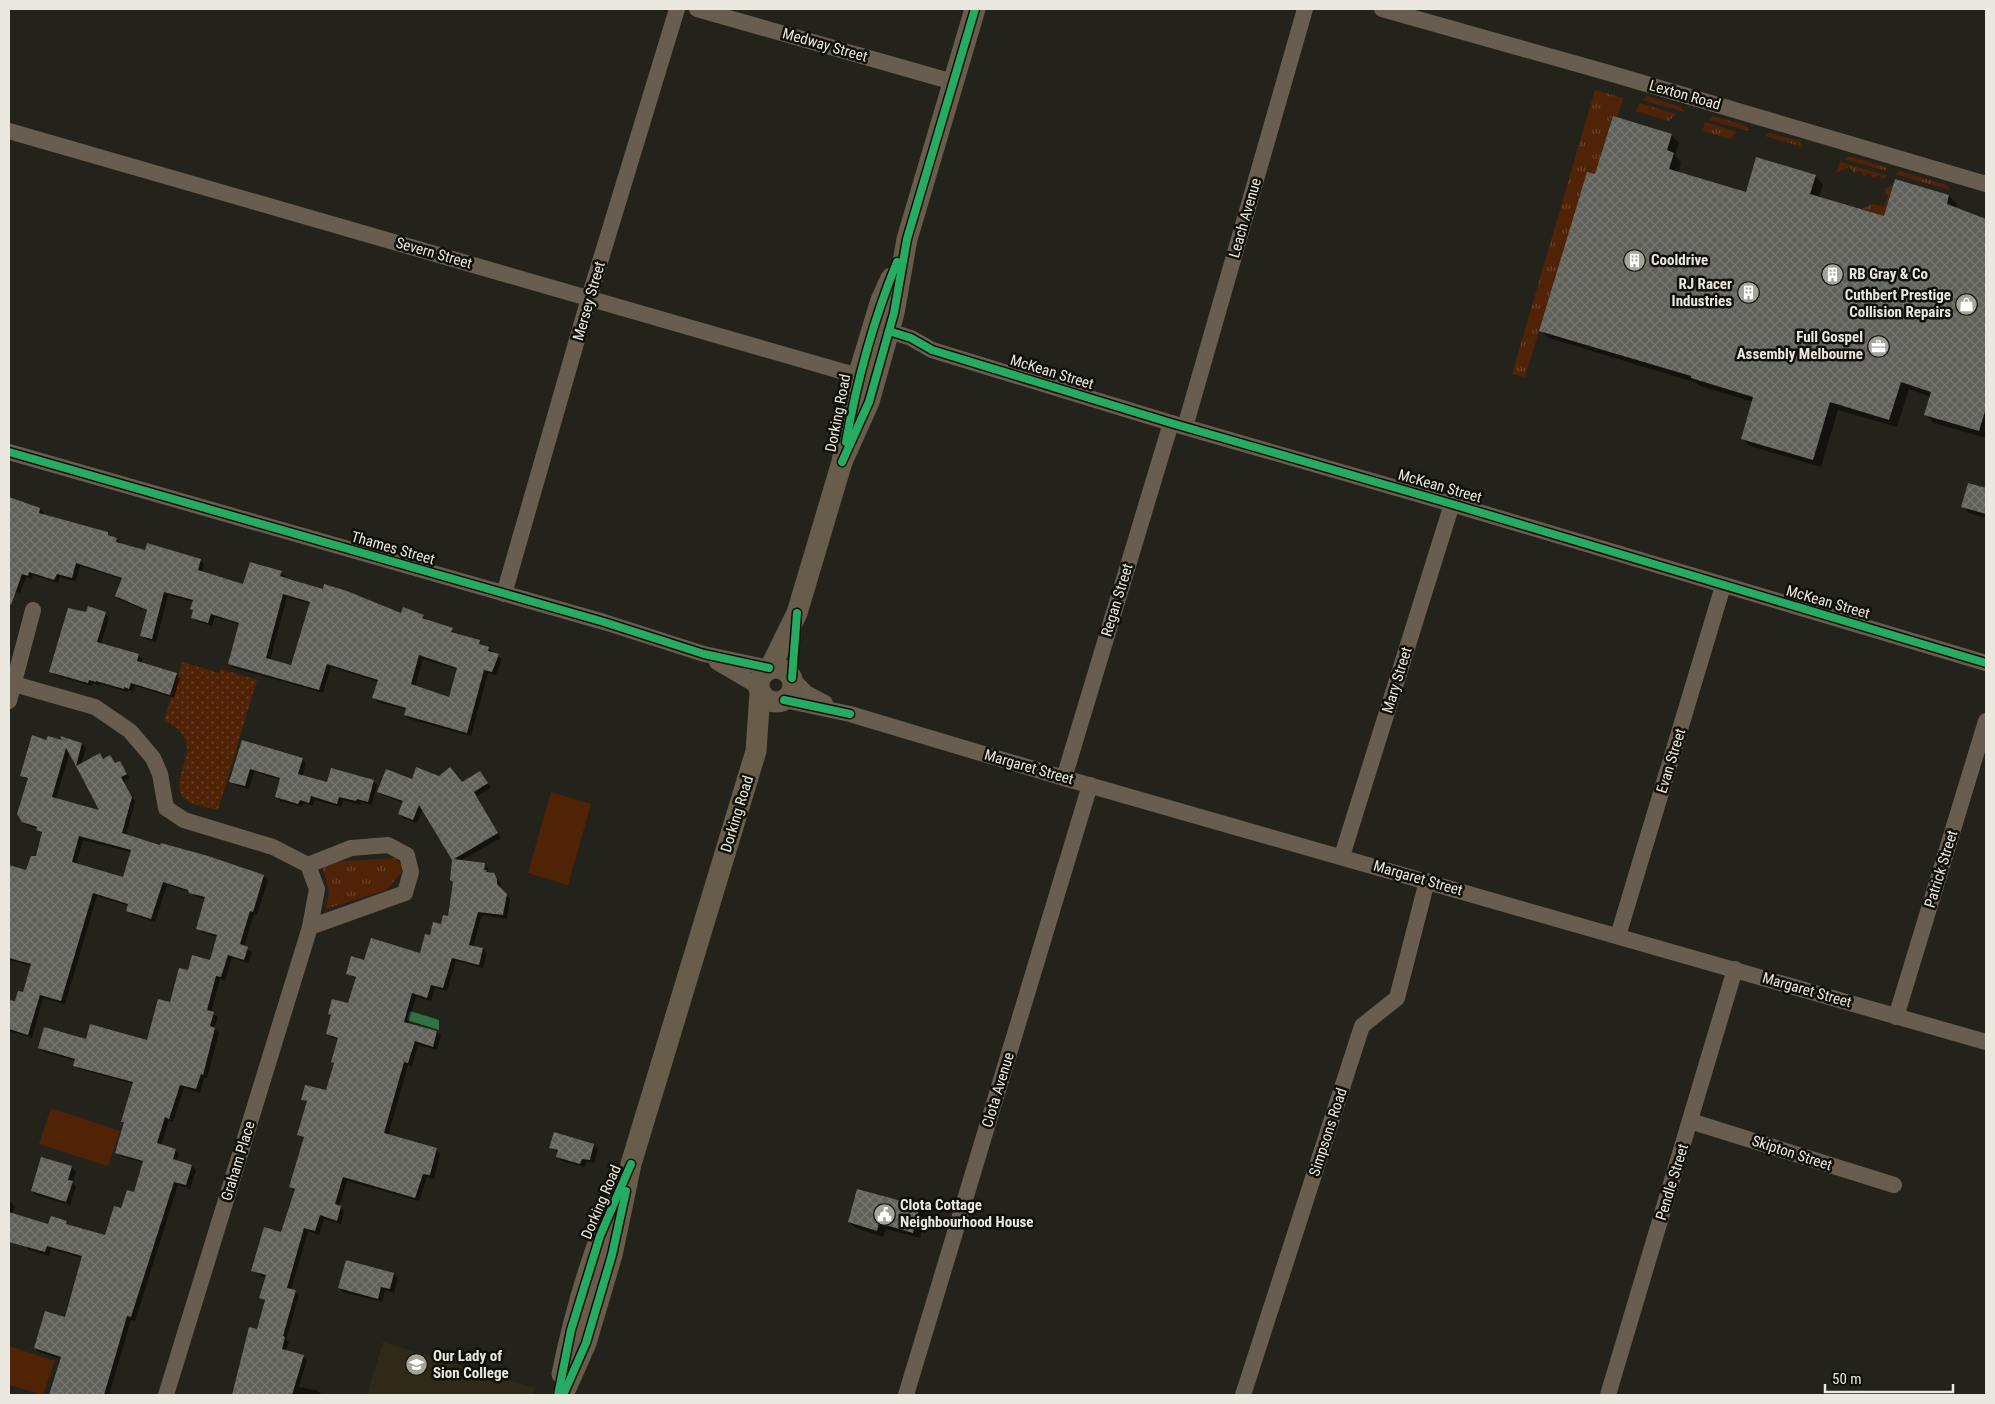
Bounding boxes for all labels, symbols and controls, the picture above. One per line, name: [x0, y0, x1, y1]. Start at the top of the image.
street label: Medway Street: [780, 24, 870, 66]
street label: Lexton Road: [1647, 76, 1723, 114]
street label: Leach Avenue: [1225, 176, 1265, 260]
street label: Severn Street: [394, 234, 474, 272]
building icon: Cooldrive: [1623, 248, 1647, 272]
place label: Cooldrive: [1651, 251, 1708, 269]
street label: Mersey Street: [569, 259, 609, 343]
building icon: RB Gray & Co: [1821, 262, 1845, 286]
place label: RB Gray & Co: [1849, 265, 1928, 283]
place label: RJ Racer Industries: [1672, 275, 1732, 310]
building icon: RJ Racer Industries: [1736, 281, 1760, 305]
place label: Cuthbert Prestige Collision Repairs: [1845, 286, 1951, 321]
shop icon: Cuthbert Prestige Collision Repairs: [1955, 292, 1979, 316]
place label: Full Gospel Assembly Melbourne: [1737, 328, 1863, 363]
office icon: Full Gospel Assembly Melbourne: [1867, 334, 1891, 358]
street label: McKean Street: [1008, 351, 1096, 393]
street label: Dorking Road: [822, 372, 854, 454]
street label: McKean Street: [1396, 465, 1484, 507]
street label: Thames Street: [349, 527, 437, 569]
street label: Regan Street: [1097, 561, 1137, 639]
street label: McKean Street: [1784, 581, 1872, 623]
street label: Mary Street: [1378, 645, 1416, 715]
street label: Evan Street: [1653, 727, 1689, 795]
street label: Margaret Street: [982, 746, 1076, 788]
street label: Dorking Road: [717, 774, 757, 854]
street label: Patrick Street: [1921, 828, 1961, 910]
street label: Margaret Street: [1371, 857, 1465, 899]
street label: Margaret Street: [1760, 969, 1854, 1011]
street label: Clota Avenue: [978, 1050, 1018, 1130]
street label: Simpsons Road: [1305, 1085, 1351, 1179]
street label: Graham Place: [217, 1119, 259, 1203]
street label: Skipton Street: [1750, 1132, 1834, 1174]
street label: Pendle Street: [1652, 1142, 1692, 1222]
street label: Dorking Road: [577, 1162, 625, 1242]
place label: Clota Cottage Neighbourhood House: [900, 1196, 1034, 1231]
public building icon: Clota Cottage Neighbourhood House: [872, 1202, 896, 1226]
place label: Our Lady of Sion College: [433, 1347, 509, 1382]
school or university icon: Our Lady of Sion College: [405, 1353, 429, 1377]
scale bar: [1825, 1362, 1952, 1394]
text: 50 m: [1832, 1370, 1862, 1388]

